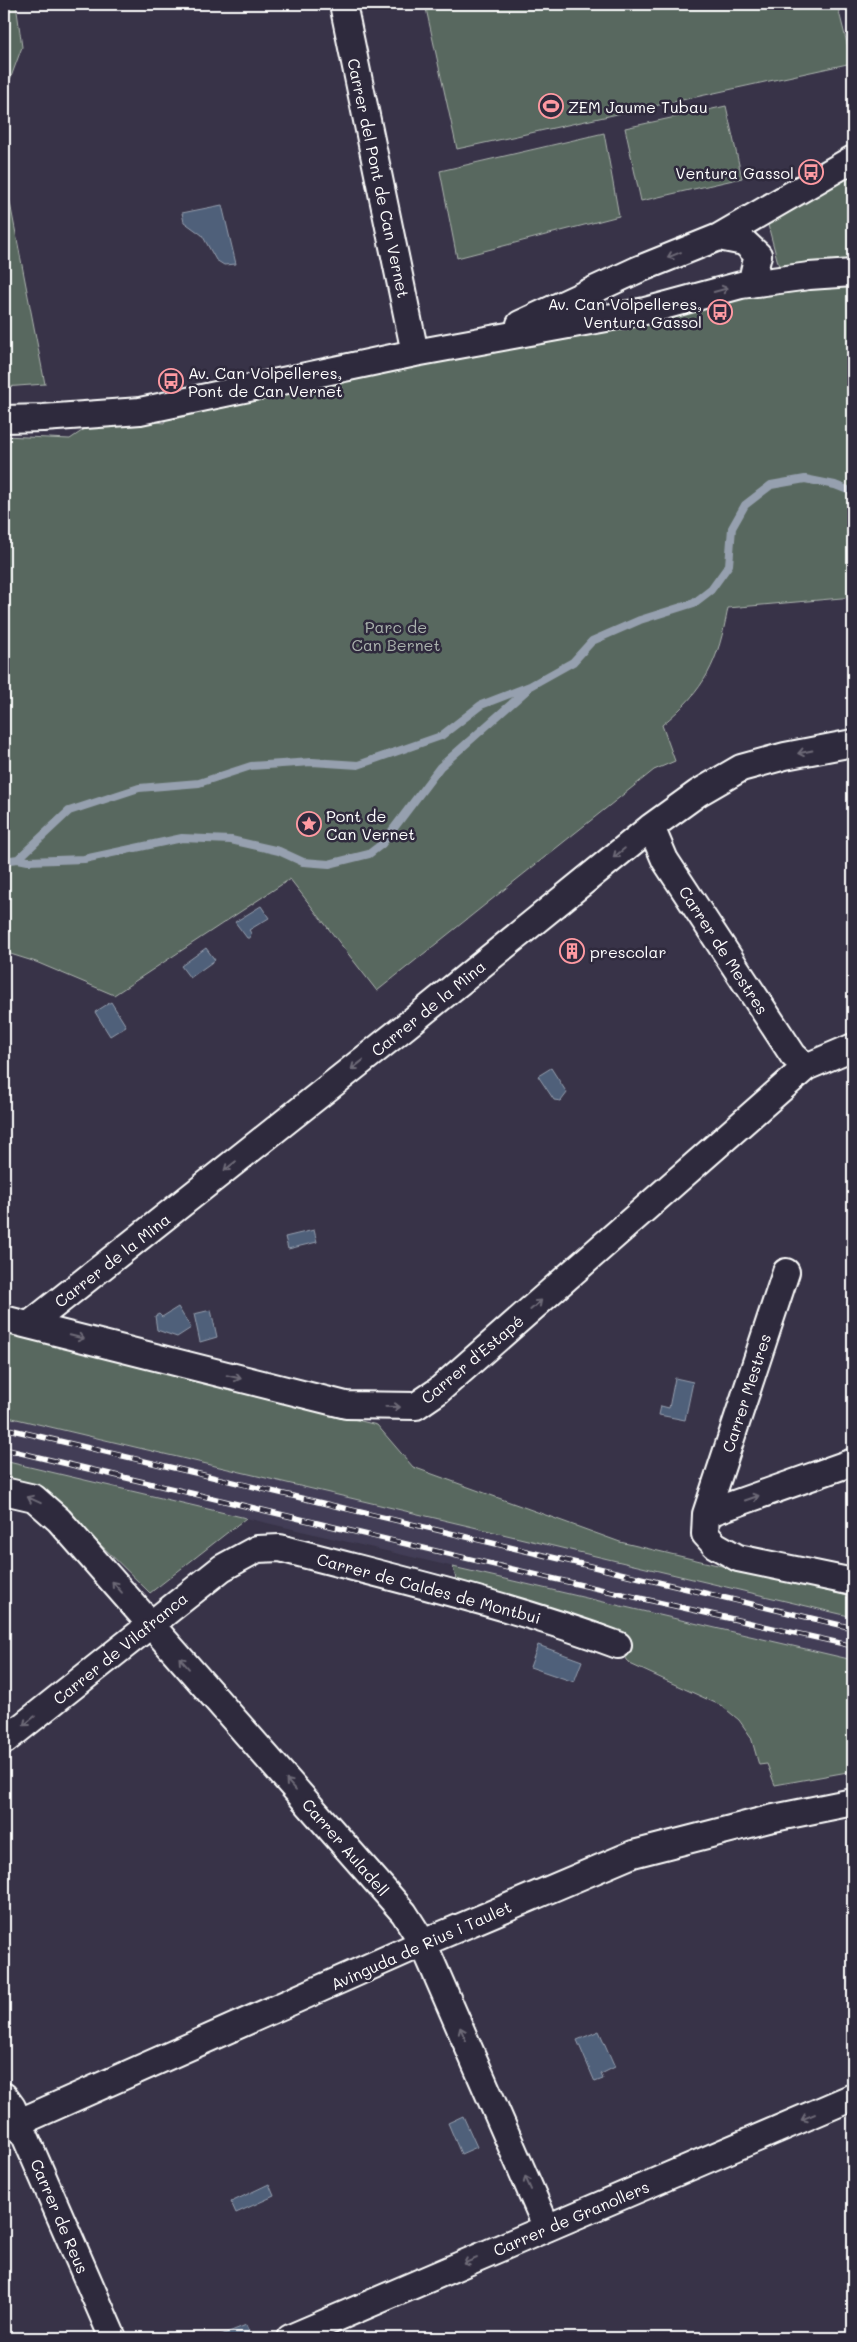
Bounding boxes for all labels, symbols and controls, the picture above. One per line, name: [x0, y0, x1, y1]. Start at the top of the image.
street label: Carrer del Pont de Can Vernet: [343, 56, 415, 300]
sports icon: ZEM Jaume Tubau: [538, 93, 564, 119]
place label: ZEM Jaume Tubau: [568, 96, 708, 117]
bus stop icon: Ventura Gassol: [798, 159, 824, 185]
place label: Ventura Gassol: [675, 162, 794, 183]
one-way arrow: [667, 251, 682, 261]
one-way arrow: [713, 285, 729, 294]
place label: Av. Can Volpelleres, Ventura Gassol: [548, 293, 702, 332]
bus stop icon: Av. Can Volpelleres, Ventura Gassol: [707, 299, 733, 325]
place label: Av. Can Volpelleres, Pont de Can Vernet: [188, 362, 343, 401]
bus stop icon: Av. Can Volpelleres, Pont de Can Vernet: [158, 368, 184, 394]
park label: Parc de Can Bernet: [351, 616, 441, 655]
one-way arrow: [798, 747, 814, 757]
place label: Pont de Can Vernet: [326, 805, 415, 844]
place icon: Pont de Can Vernet: [296, 811, 322, 837]
one-way arrow: [613, 847, 626, 858]
street label: Carrer de Mestres: [675, 882, 773, 1018]
building icon: prescolar: [559, 938, 585, 964]
place label: prescolar: [590, 941, 667, 962]
street label: Carrer de la Mina: [367, 955, 490, 1061]
one-way arrow: [351, 1060, 364, 1071]
one-way arrow: [224, 1161, 237, 1172]
street label: Carrer de la Mina: [50, 1208, 174, 1312]
one-way arrow: [529, 1300, 542, 1311]
street label: Carrer d'Estapé: [416, 1310, 528, 1408]
street label: Carrer Mestres: [717, 1331, 775, 1455]
one-way arrow: [68, 1333, 84, 1342]
one-way arrow: [226, 1373, 242, 1382]
one-way arrow: [384, 1402, 401, 1412]
one-way arrow: [744, 1493, 759, 1502]
one-way arrow: [27, 1495, 42, 1505]
street label: Carrer de Caldes de Montbui: [315, 1548, 543, 1628]
one-way arrow: [111, 1581, 123, 1594]
street label: Carrer de Vilafranca: [48, 1587, 192, 1709]
one-way arrow: [178, 1657, 189, 1670]
one-way arrow: [23, 1715, 36, 1726]
one-way arrow: [285, 1779, 297, 1792]
street label: Carrer Auladell: [298, 1794, 394, 1900]
street label: Avinguda de Rius i Taulet: [327, 1896, 515, 1994]
one-way arrow: [458, 2027, 468, 2042]
one-way arrow: [801, 2112, 816, 2122]
street label: Carrer de Reus: [26, 2156, 94, 2276]
street label: Carrer de Granollers: [490, 2176, 652, 2260]
one-way arrow: [522, 2176, 532, 2191]
one-way arrow: [463, 2257, 478, 2266]

